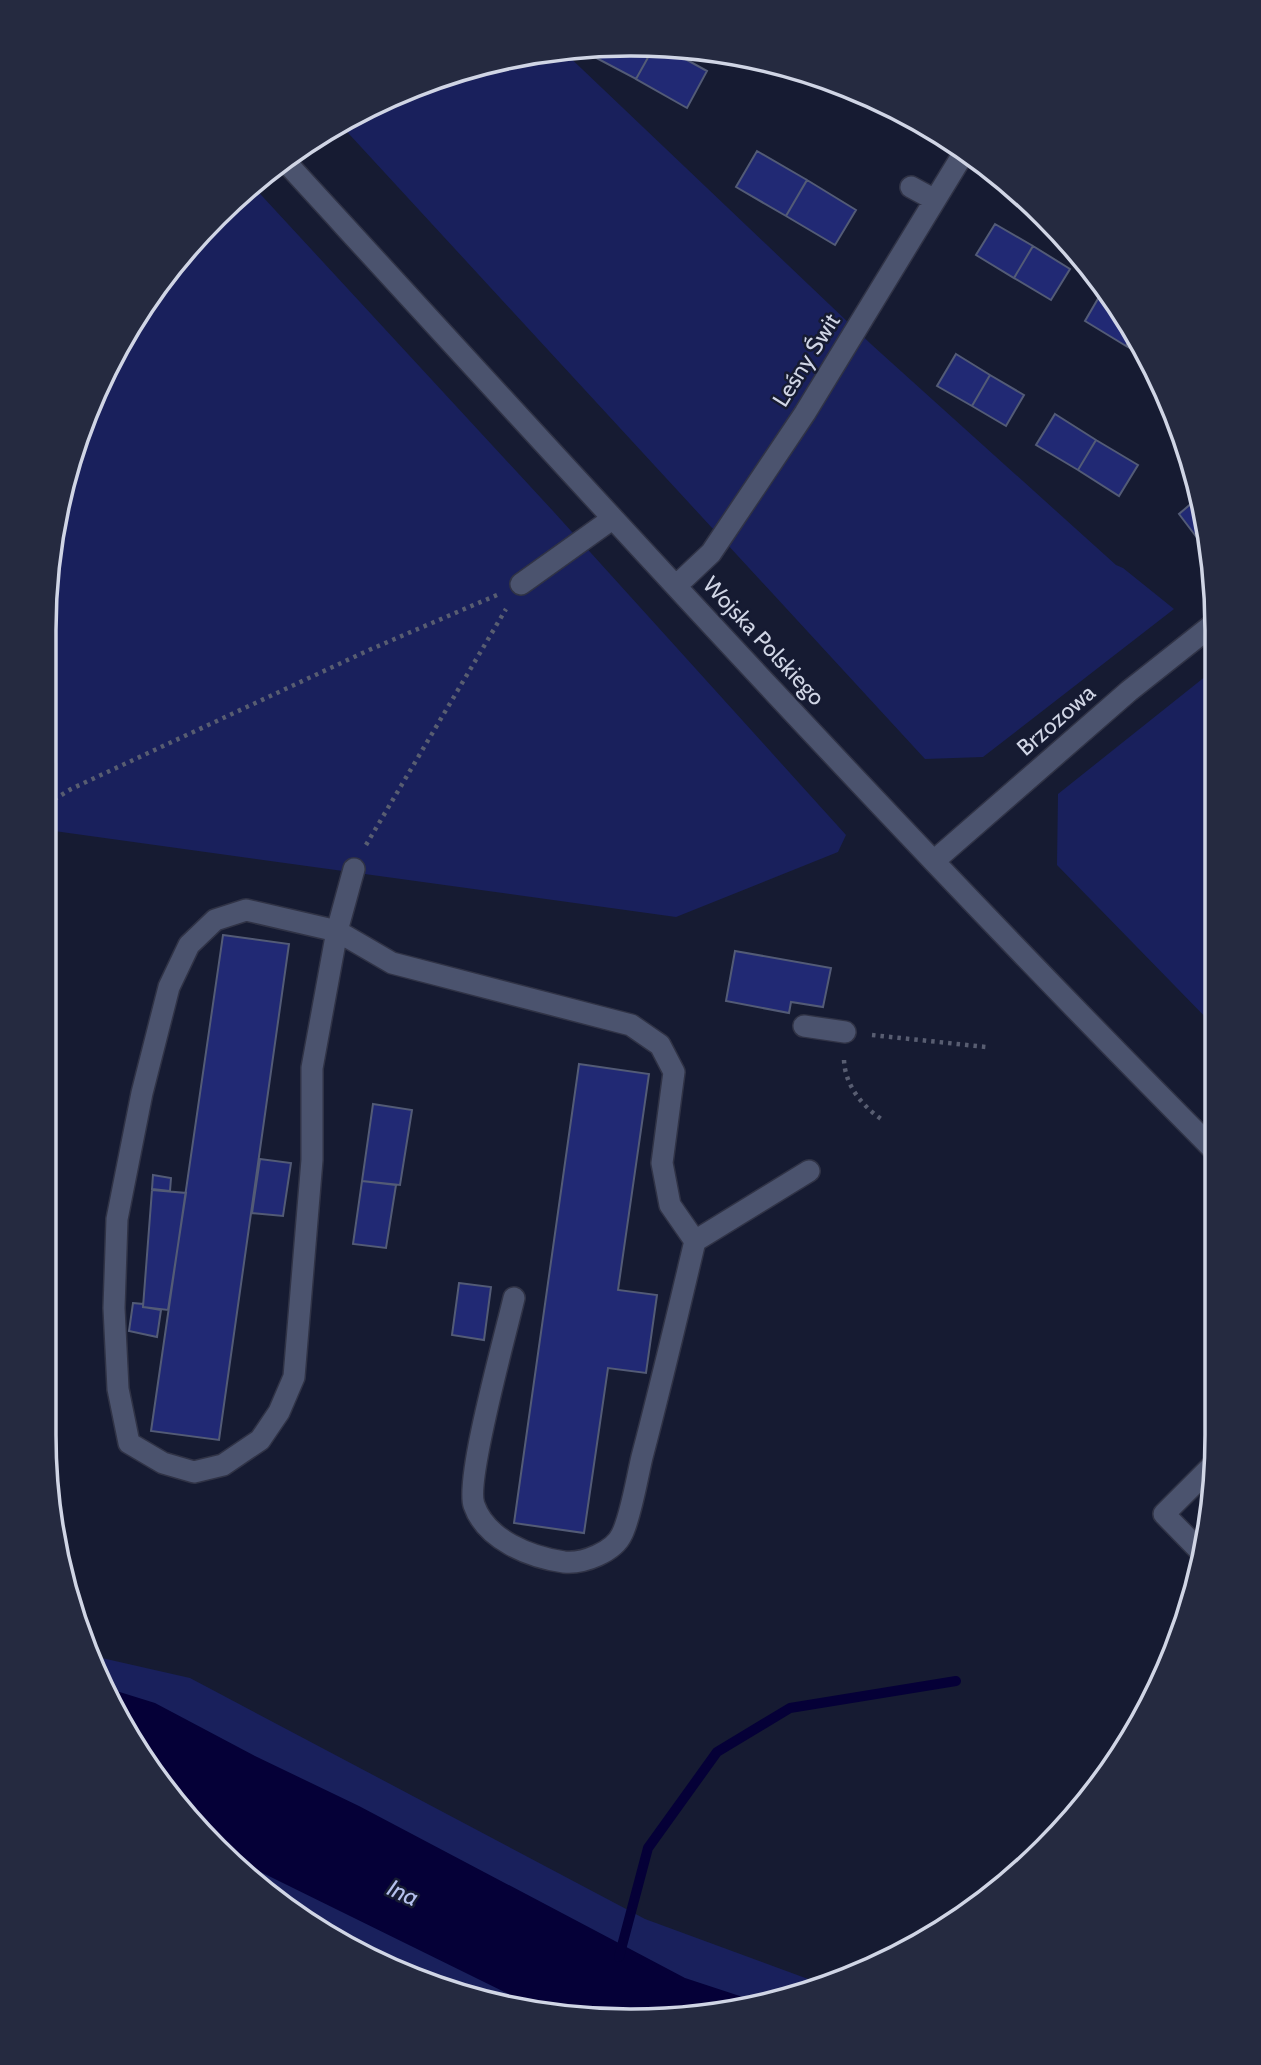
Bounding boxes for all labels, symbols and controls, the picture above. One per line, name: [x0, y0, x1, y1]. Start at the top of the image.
street label: Leśny Świt: [766, 308, 846, 412]
street label: Wojska Polskiego: [697, 571, 831, 711]
street label: Brzozowa: [1011, 678, 1101, 762]
water label: Ina: [383, 1873, 423, 1912]

